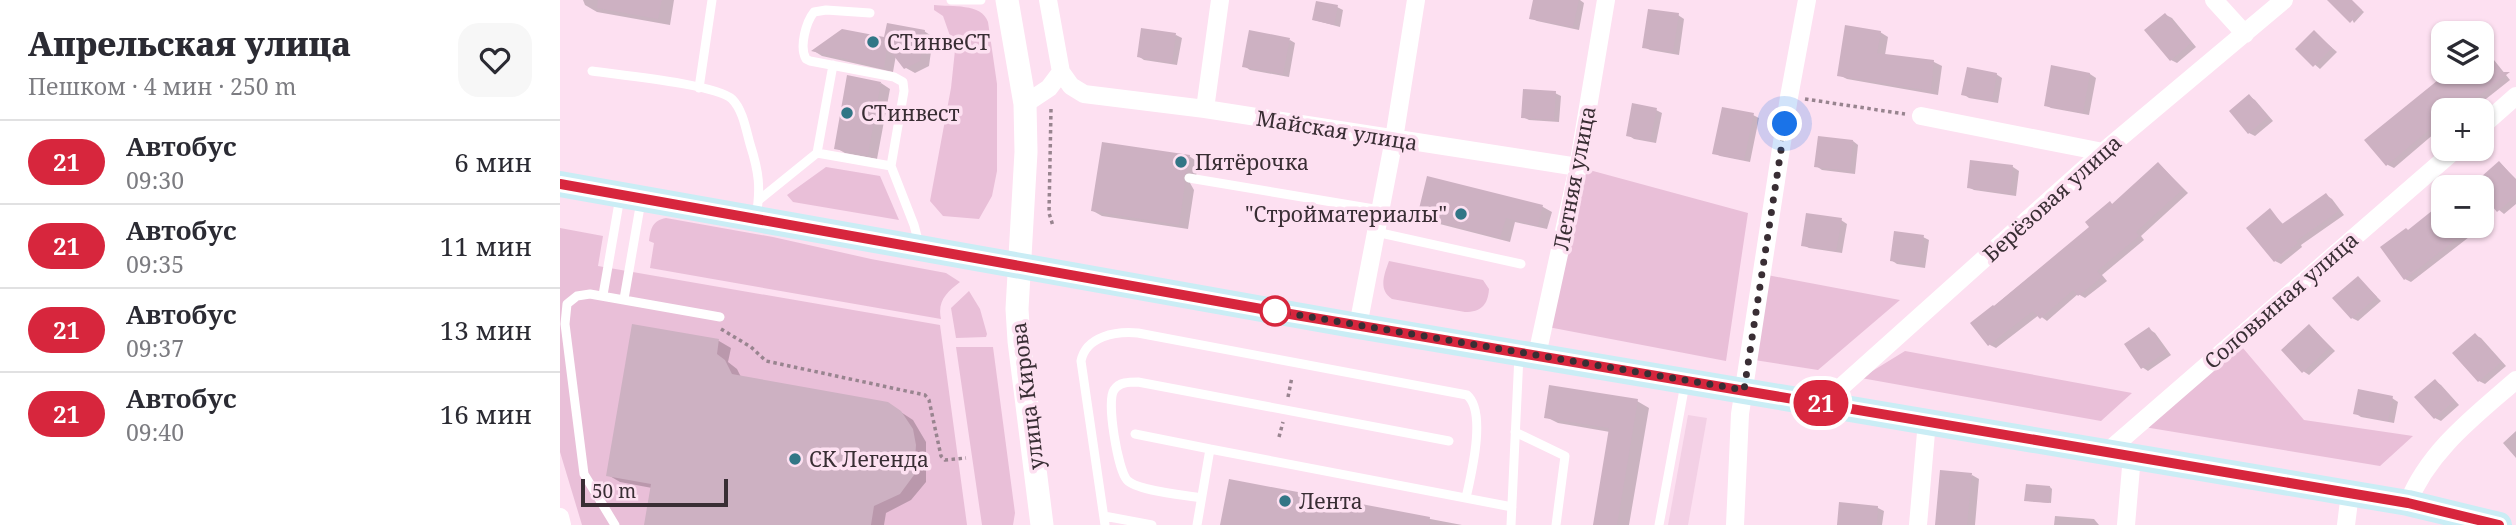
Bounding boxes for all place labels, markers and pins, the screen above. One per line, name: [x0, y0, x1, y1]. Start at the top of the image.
place label: СТинвеСТ: [887, 28, 990, 56]
marker: СТинвеСТ: [865, 34, 881, 50]
place label: СТинвест: [861, 99, 960, 127]
marker: СТинвест: [839, 105, 855, 121]
place label: Пятёрочка: [1195, 148, 1309, 176]
marker: Пятёрочка: [1173, 154, 1189, 170]
place label: "Стройматериалы": [1245, 200, 1447, 228]
marker: "Стройматериалы": [1453, 206, 1469, 222]
unlabelled marker: [1260, 296, 1290, 326]
place label: СК Легенда: [809, 445, 929, 473]
marker: СК Легенда: [787, 451, 803, 467]
place label: Лента: [1299, 487, 1363, 515]
marker: Лента: [1277, 493, 1293, 509]

